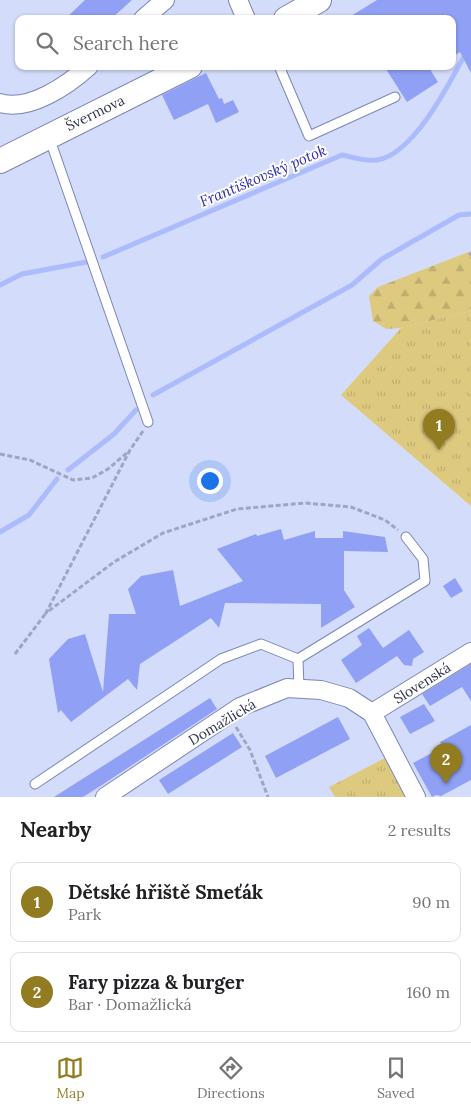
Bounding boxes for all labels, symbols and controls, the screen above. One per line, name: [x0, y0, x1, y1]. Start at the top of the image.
search box: [15, 15, 456, 70]
icon: search: [33, 29, 61, 57]
text: Search here: [73, 31, 179, 55]
street label: Švermova: [63, 91, 127, 135]
water label: Františkovský potok: [197, 140, 329, 211]
pin: 1: [423, 409, 455, 450]
your location: [197, 468, 223, 494]
street label: Slovenská: [390, 658, 454, 708]
street label: Domažlická: [185, 695, 259, 749]
pin: 2: [430, 743, 462, 784]
text: Nearby: [20, 816, 91, 843]
text: 2 results: [388, 820, 451, 840]
text: Dětské hřiště Smeťák: [68, 880, 263, 904]
text: 1: [34, 892, 40, 912]
text: 90 m: [412, 892, 450, 912]
text: Park: [68, 904, 101, 924]
text: Fary pizza & burger: [68, 970, 244, 994]
text: 2: [33, 982, 41, 1002]
text: 160 m: [406, 982, 450, 1002]
text: Bar · Domažlická: [68, 994, 192, 1014]
tab: Map: [56, 1054, 85, 1102]
tab: Directions: [197, 1054, 265, 1102]
tab: Saved: [377, 1054, 415, 1102]

